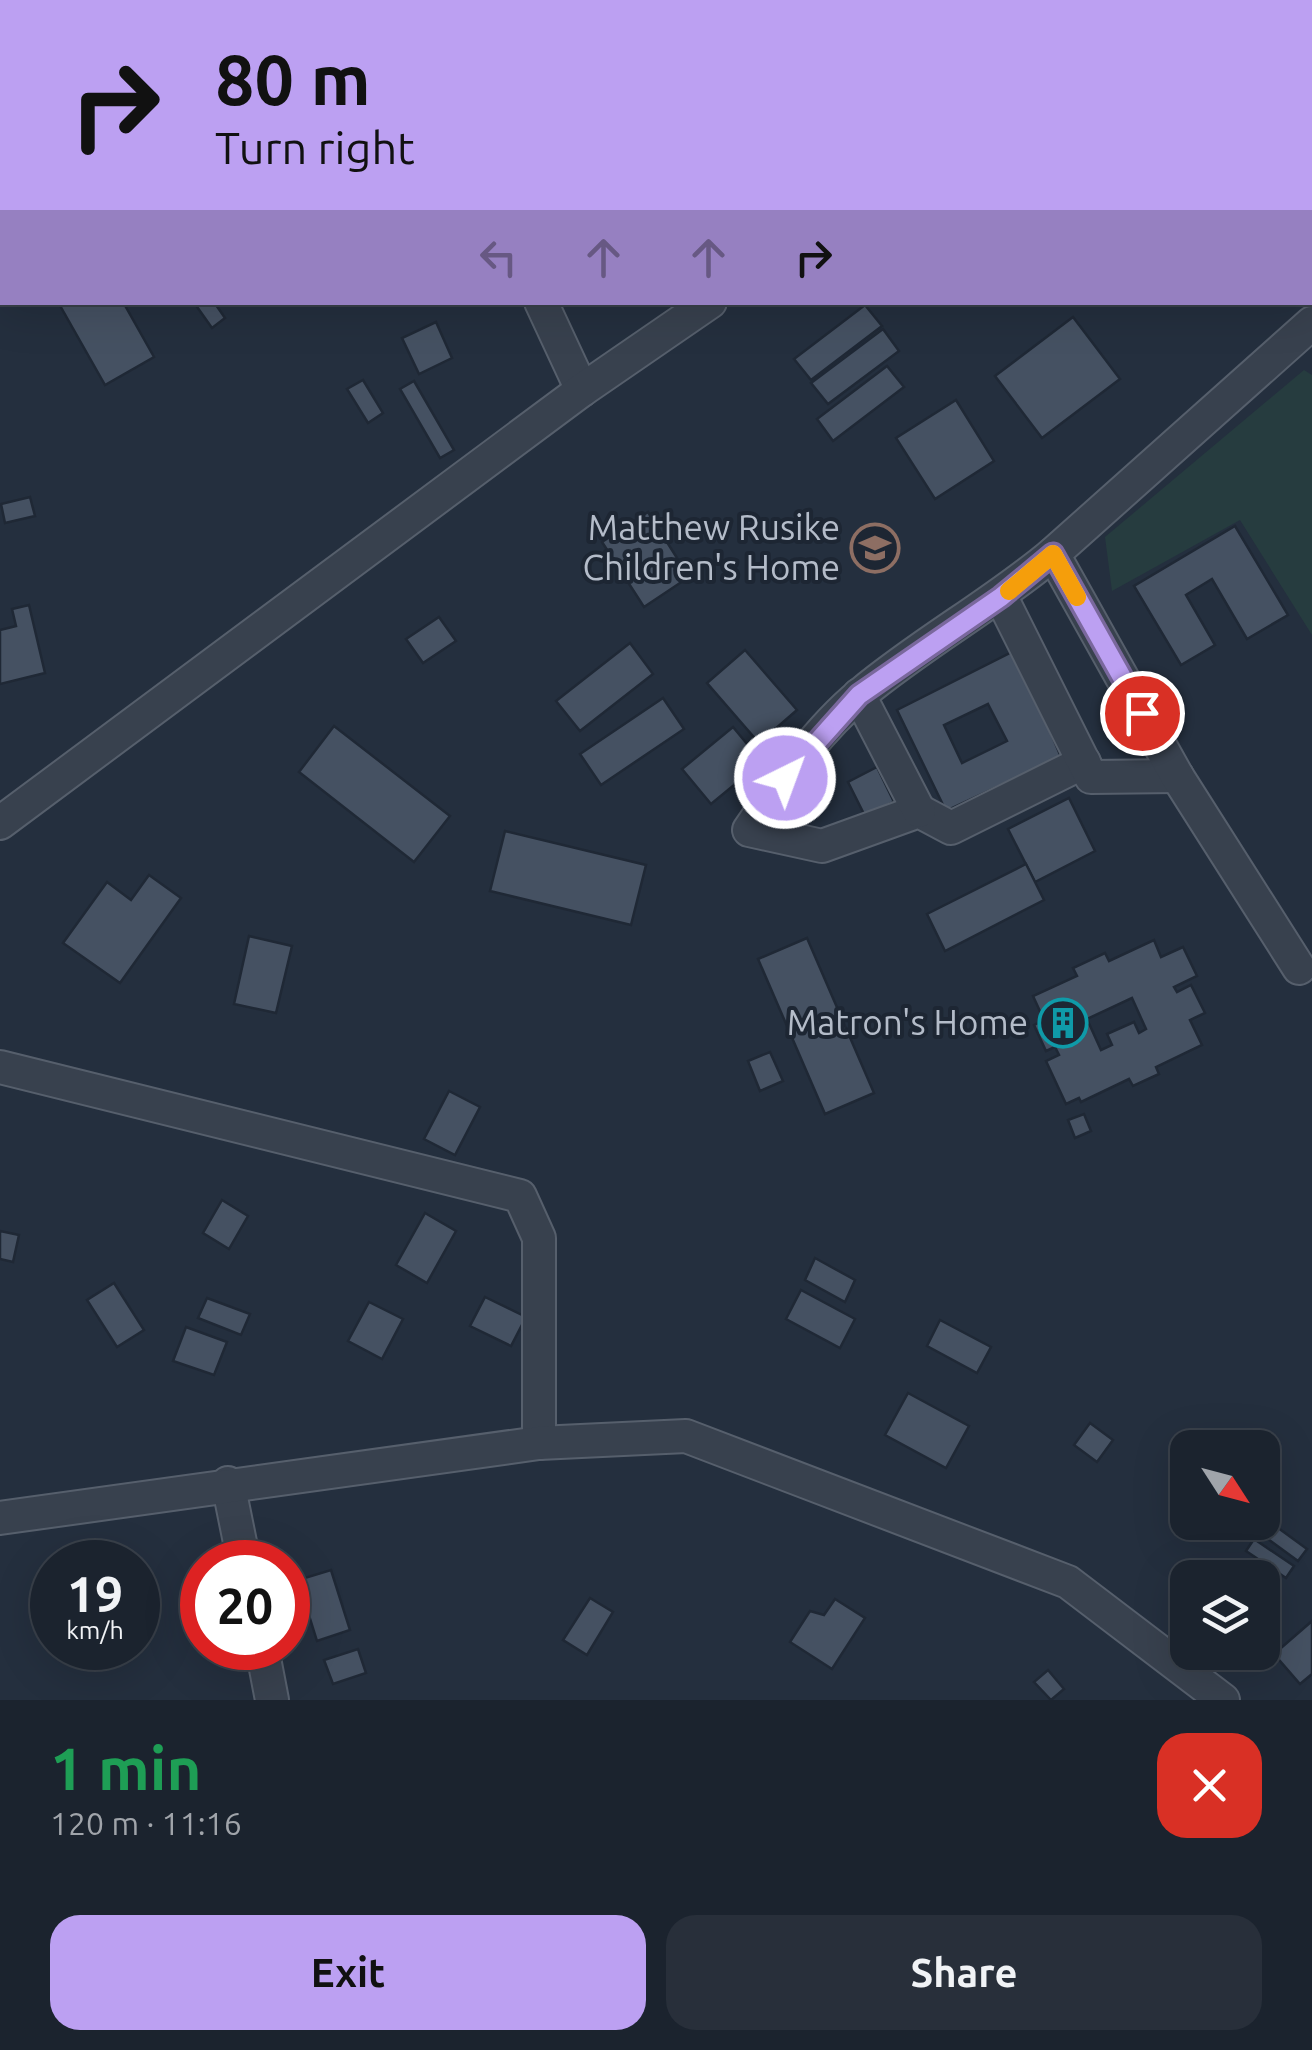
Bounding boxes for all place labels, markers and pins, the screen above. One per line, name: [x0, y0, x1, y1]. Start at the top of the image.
place label: Matthew Rusike Children's Home: [583, 507, 840, 587]
school or university icon: Matthew Rusike Children's Home: [849, 522, 901, 574]
pin: [1100, 671, 1185, 756]
building icon: Matron's Home: [1037, 997, 1089, 1049]
place label: Matron's Home: [787, 1002, 1028, 1042]

